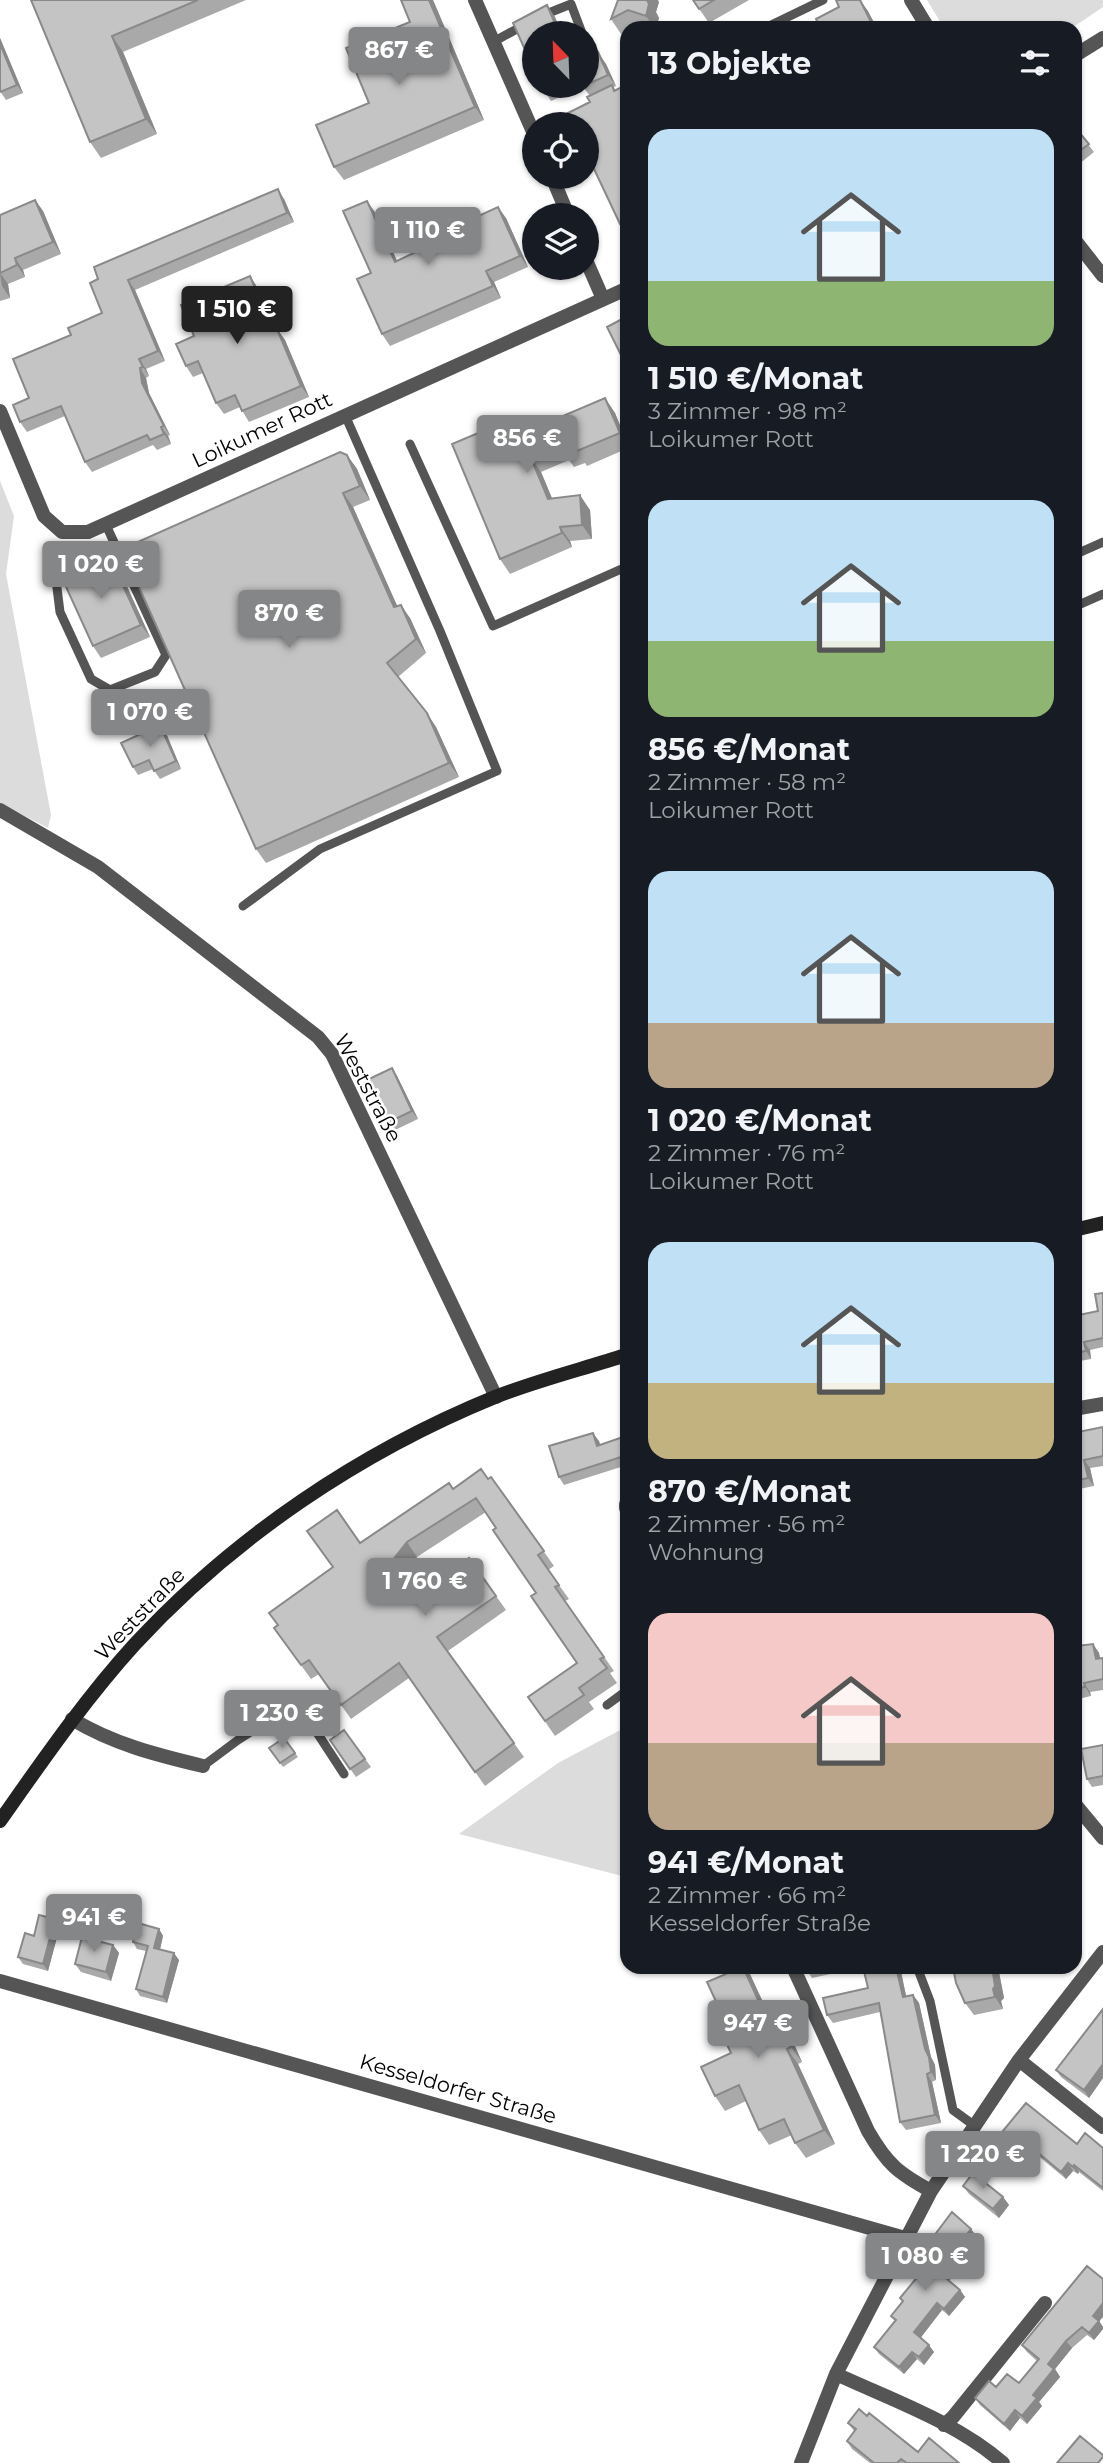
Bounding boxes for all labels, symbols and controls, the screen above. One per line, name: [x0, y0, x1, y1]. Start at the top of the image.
north arrow: [522, 21, 598, 98]
map controls: [522, 21, 599, 280]
pin: 867 €: [350, 28, 448, 87]
text: 867 €: [364, 36, 434, 64]
icon: filters: [1016, 44, 1054, 82]
text: 13 Objekte: [648, 45, 811, 82]
button: locate: [522, 112, 599, 189]
icon: home: [788, 174, 914, 300]
button: layers: [522, 203, 599, 280]
pin: 1 110 €: [363, 208, 493, 267]
text: 1 110 €: [391, 216, 465, 244]
pin: 1 510 €: [172, 286, 302, 346]
text: 1 510 €: [197, 295, 277, 323]
text: 1 510 €/Monat: [648, 360, 863, 397]
street label: Loikumer Rott: [188, 386, 336, 473]
text: 3 Zimmer · 98 m²: [648, 397, 847, 425]
pin: 856 €: [478, 416, 576, 475]
text: 856 €: [493, 424, 561, 452]
text: Loikumer Rott: [648, 425, 814, 453]
pin: 1 020 €: [36, 542, 166, 601]
icon: home: [788, 545, 914, 671]
text: 1 020 €: [58, 550, 144, 578]
pin: 870 €: [240, 590, 338, 650]
text: 870 €: [254, 599, 324, 627]
pin: 1 070 €: [85, 690, 215, 749]
text: 1 070 €: [107, 698, 193, 726]
text: 856 €/Monat: [648, 731, 850, 768]
text: 2 Zimmer · 58 m²: [648, 768, 846, 796]
text: Loikumer Rott: [648, 796, 814, 824]
icon: home: [788, 916, 914, 1042]
street label: Weststraße: [329, 1029, 407, 1146]
text: 1 020 €/Monat: [648, 1102, 872, 1139]
text: 2 Zimmer · 76 m²: [648, 1139, 845, 1167]
text: Loikumer Rott: [648, 1167, 814, 1195]
icon: home: [788, 1287, 914, 1413]
text: 870 €/Monat: [648, 1473, 851, 1510]
text: 2 Zimmer · 56 m²: [648, 1510, 845, 1538]
text: Wohnung: [648, 1538, 765, 1566]
pin: 1 760 €: [360, 1558, 490, 1618]
street label: Weststraße: [89, 1562, 190, 1665]
text: 1 760 €: [383, 1567, 467, 1595]
icon: home: [788, 1658, 914, 1784]
pin: 1 230 €: [217, 1690, 347, 1750]
text: 1 230 €: [240, 1699, 324, 1727]
text: 941 €/Monat: [648, 1844, 844, 1881]
text: 2 Zimmer · 66 m²: [648, 1881, 846, 1909]
pin: 941 €: [45, 1895, 143, 1954]
text: 941 €: [62, 1903, 126, 1931]
text: Kesseldorfer Straße: [648, 1909, 871, 1937]
pin: 947 €: [709, 2000, 807, 2060]
text: 947 €: [724, 2009, 792, 2037]
street label: Kesseldorfer Straße: [357, 2048, 559, 2129]
pin: 1 220 €: [918, 2132, 1048, 2191]
text: 1 220 €: [941, 2140, 1025, 2168]
pin: 1 080 €: [860, 2234, 990, 2293]
text: 1 080 €: [881, 2242, 969, 2270]

